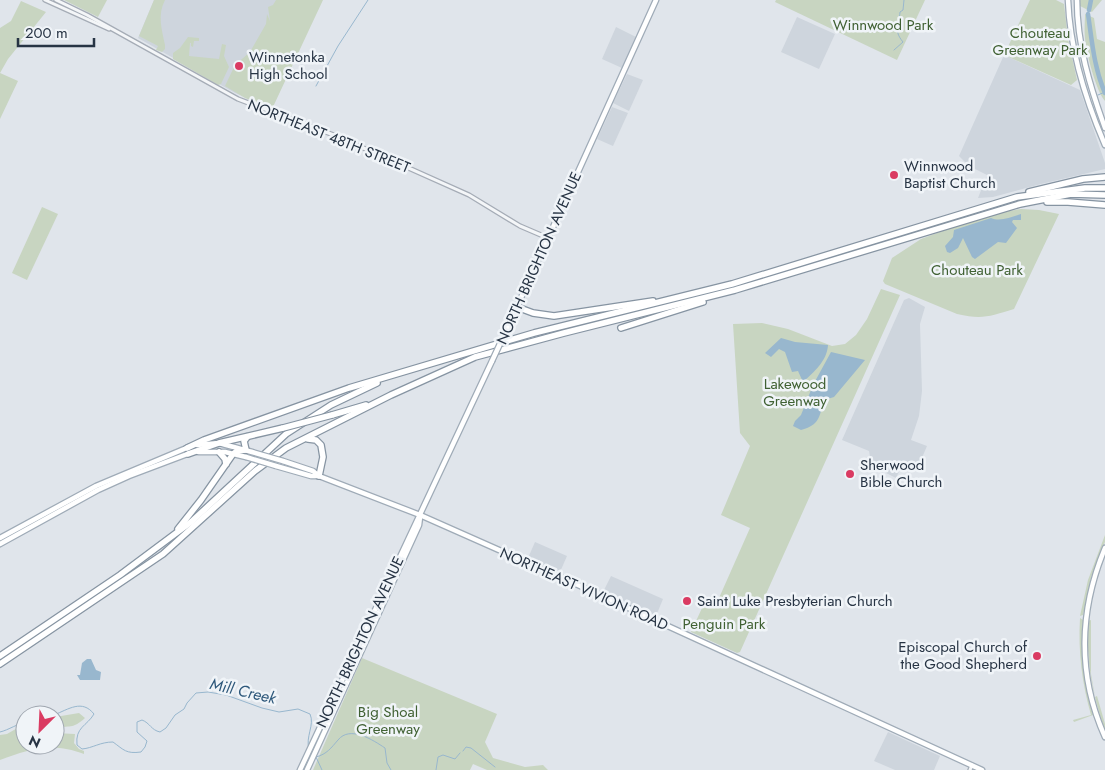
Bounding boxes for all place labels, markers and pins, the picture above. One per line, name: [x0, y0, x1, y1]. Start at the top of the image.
place label: Winnetonka High School: [249, 46, 328, 85]
marker: Winnetonka High School: [233, 60, 245, 72]
place label: Winnwood Baptist Church: [904, 155, 996, 194]
marker: Winnwood Baptist Church: [888, 169, 900, 181]
place label: Sherwood Bible Church: [860, 454, 943, 493]
marker: Sherwood Bible Church: [844, 468, 856, 480]
place label: Saint Luke Presbyterian Church: [697, 590, 893, 612]
marker: Saint Luke Presbyterian Church: [681, 595, 693, 607]
place label: Episcopal Church of the Good Shepherd: [898, 636, 1028, 675]
marker: Episcopal Church of the Good Shepherd: [1031, 650, 1043, 662]

